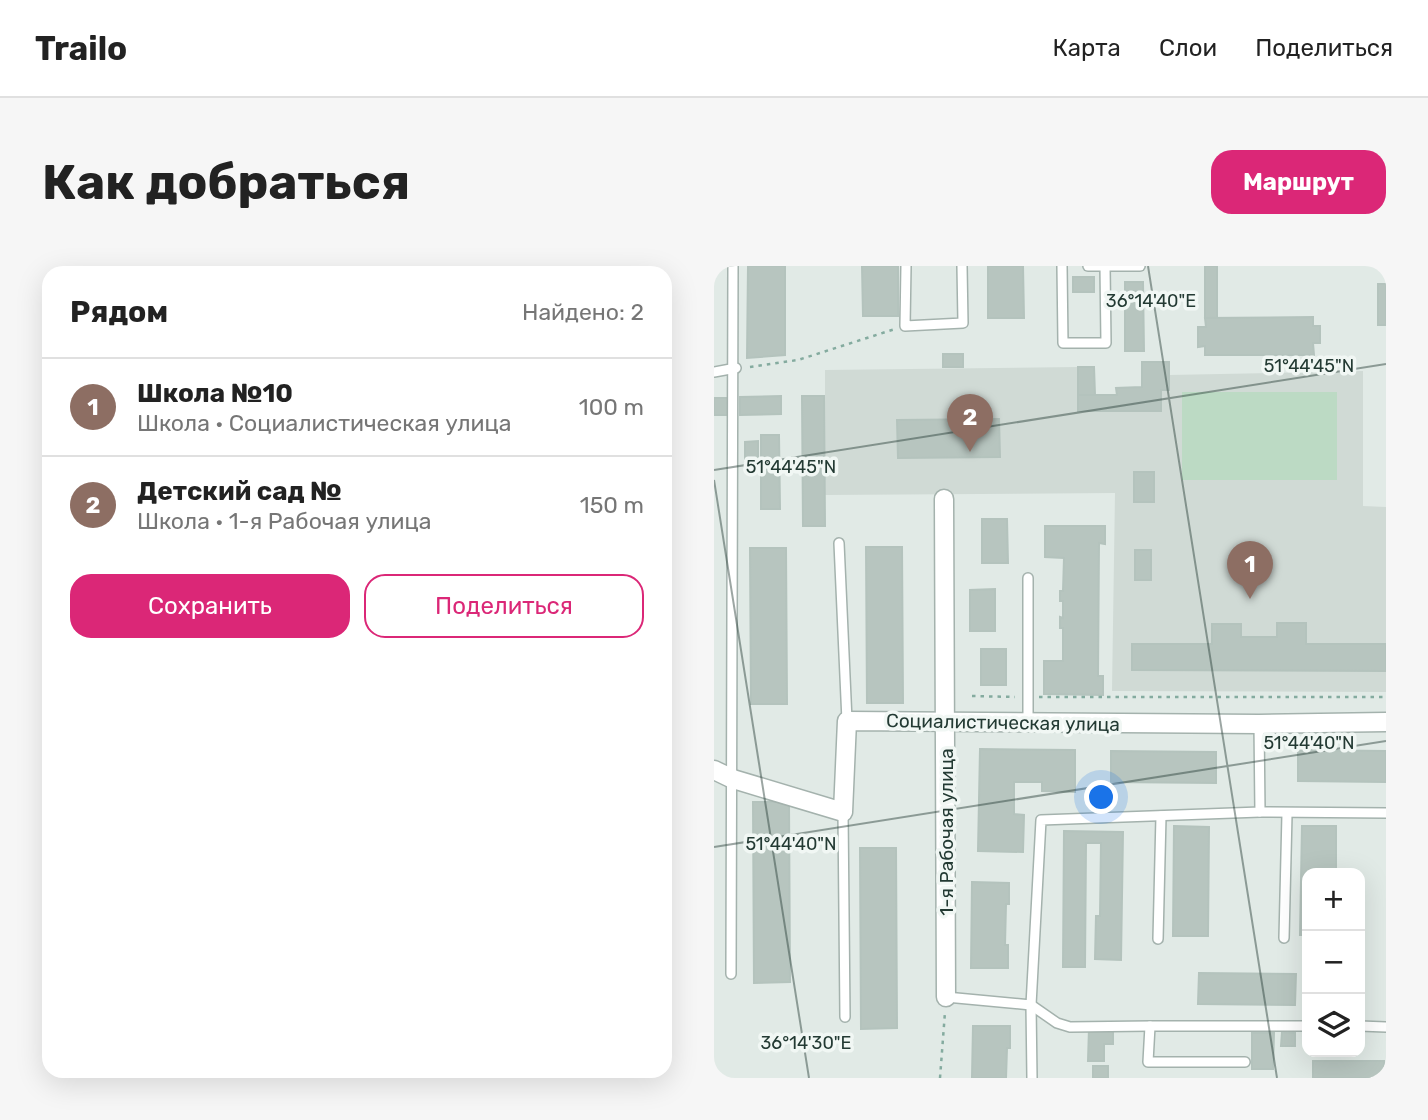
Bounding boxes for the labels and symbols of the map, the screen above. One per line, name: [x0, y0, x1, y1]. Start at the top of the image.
text: 36°14'40"E: [1106, 290, 1196, 312]
text: 51°44'45"N: [1264, 355, 1354, 377]
pin: 2: [947, 394, 993, 452]
text: 51°44'45"N: [746, 456, 836, 478]
pin: 1: [1227, 541, 1273, 599]
street label: Социалистическая улица: [886, 709, 1120, 736]
text: 51°44'40"N: [1263, 732, 1355, 754]
street label: 1-я Рабочая улица: [935, 748, 958, 916]
your location: [1084, 780, 1118, 814]
text: 51°44'40"N: [745, 833, 837, 855]
text: 36°14'30"E: [761, 1032, 851, 1054]

